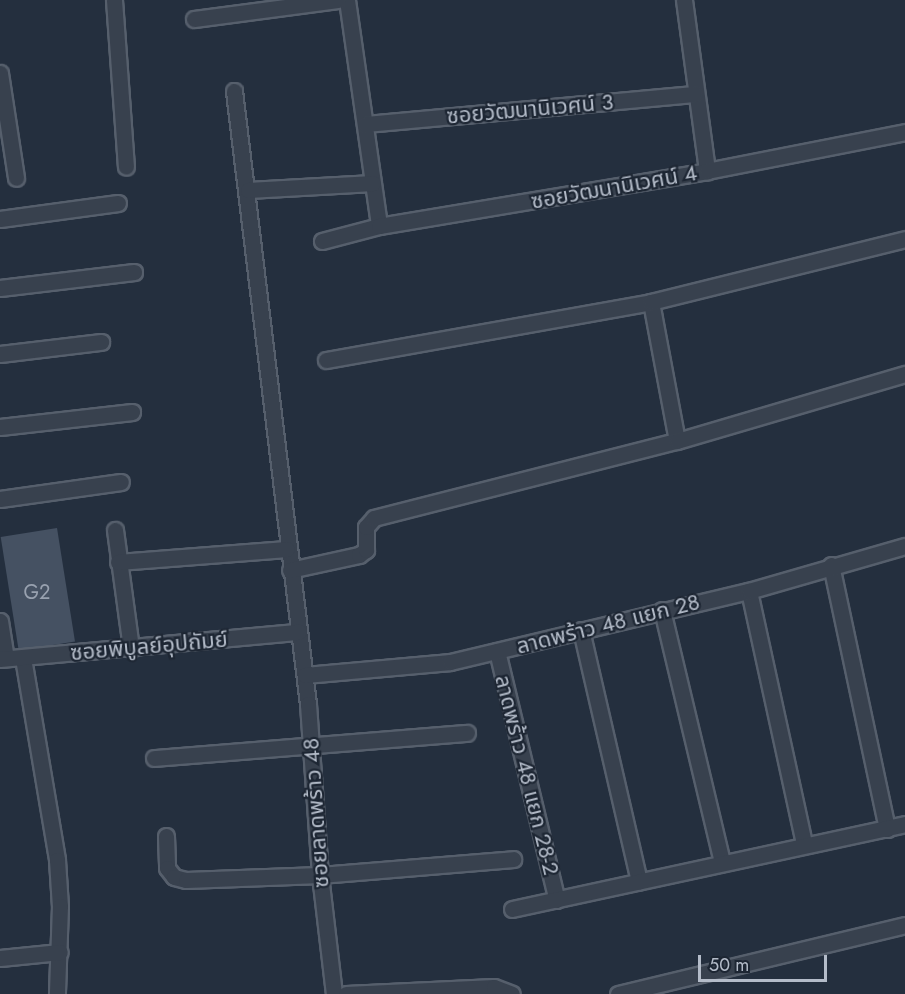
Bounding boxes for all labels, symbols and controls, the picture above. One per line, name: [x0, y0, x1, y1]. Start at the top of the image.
street label: ซอยวัฒนานิเวศน์ 3: [445, 89, 615, 129]
street label: ซอยวัฒนานิเวศน์ 4: [529, 159, 699, 215]
house number: G2: [24, 580, 50, 604]
street label: ลาดพร้าว 48 แยก 28: [514, 588, 702, 660]
street label: ซอยพิบูลย์อุปถัมย์: [69, 626, 229, 666]
street label: ลาดพร้าว 48 แยก 28-2: [489, 672, 565, 878]
street label: ซอยลาดพร้าว 48: [298, 737, 334, 889]
scale bar: [701, 943, 830, 981]
text: 50 m: [709, 952, 749, 978]

